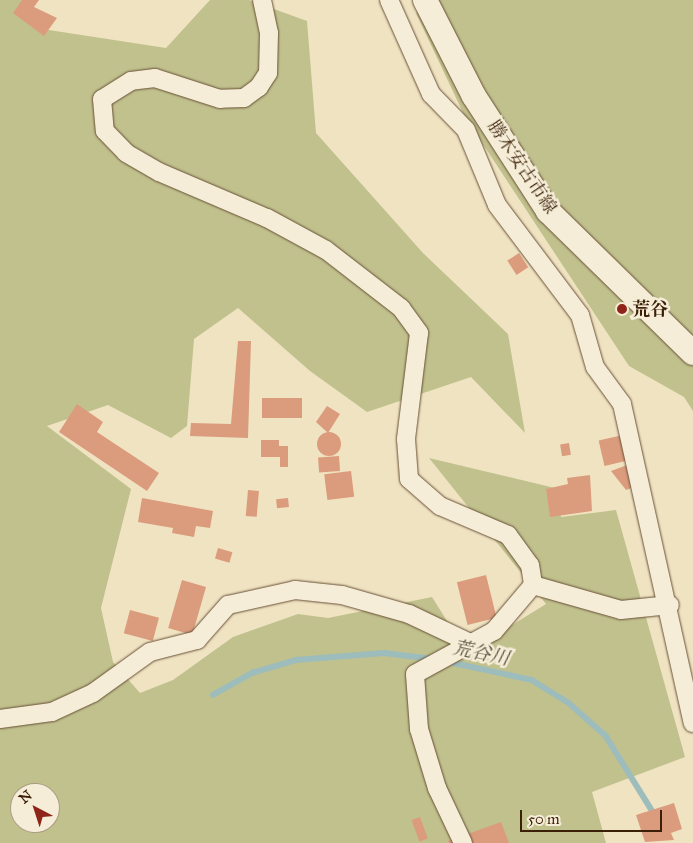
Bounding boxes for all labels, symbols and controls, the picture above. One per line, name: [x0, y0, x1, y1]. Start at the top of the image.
street label: 勝木安古市線: [483, 116, 561, 218]
place label: 荒谷: [632, 298, 668, 320]
marker: 荒谷: [616, 303, 628, 315]
water label: 荒谷川: [451, 636, 511, 670]
north arrow: [10, 783, 60, 833]
text: N: [16, 787, 36, 807]
scale bar: [523, 800, 666, 832]
text: 50 m: [528, 810, 560, 828]

